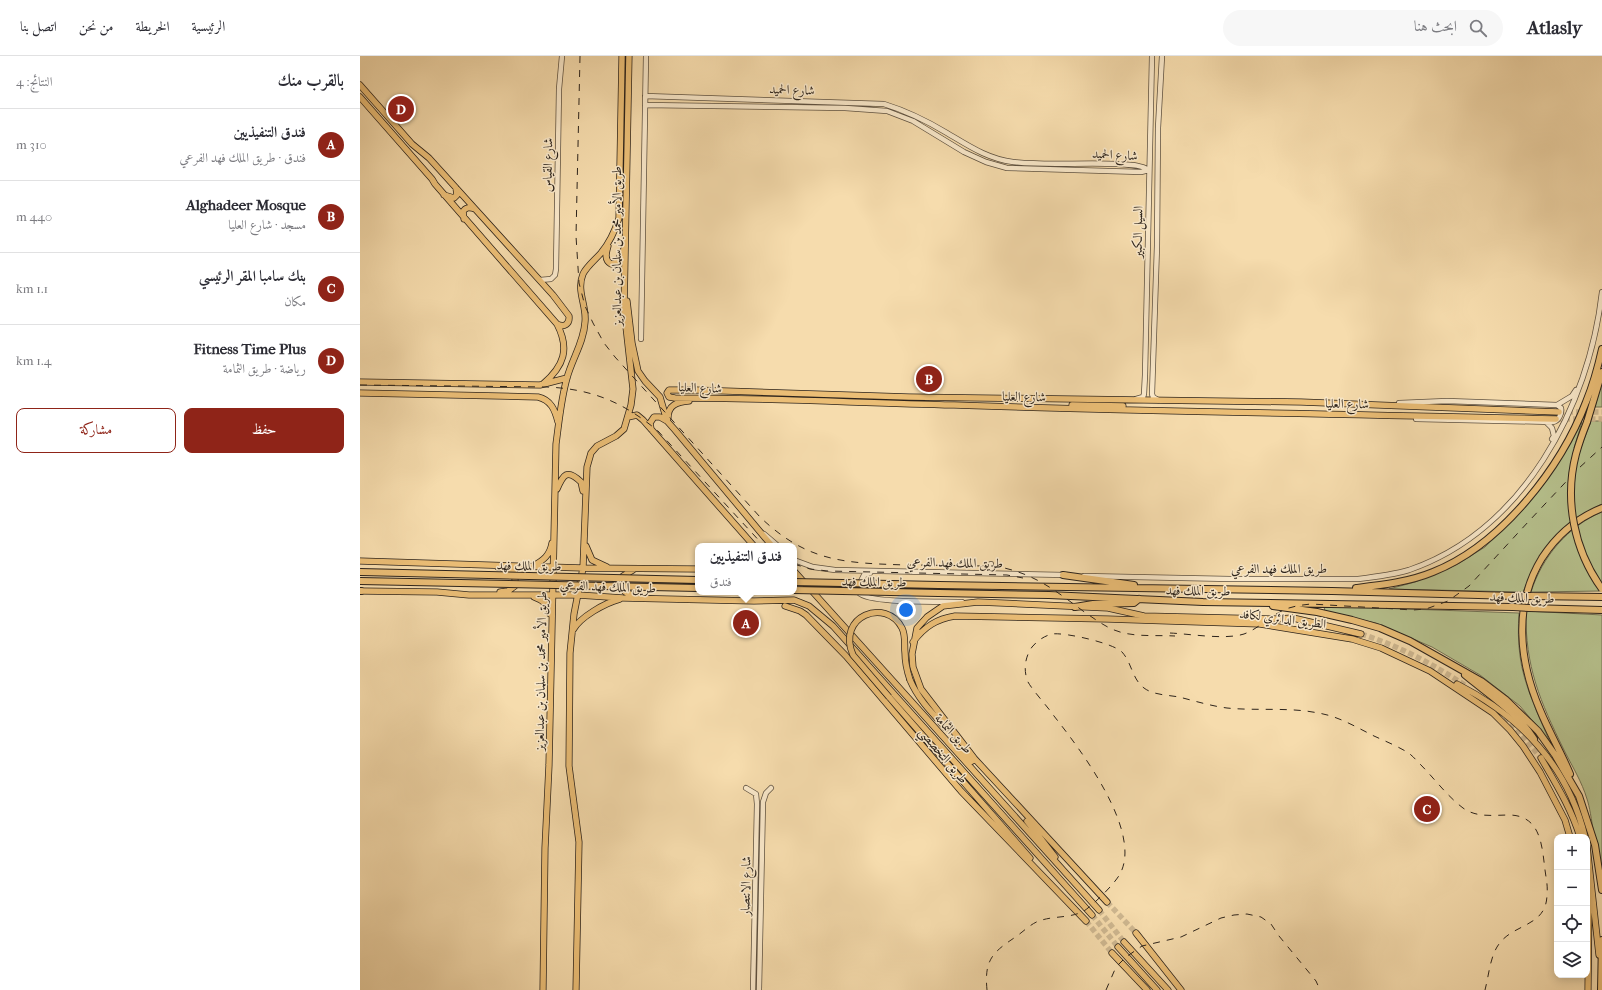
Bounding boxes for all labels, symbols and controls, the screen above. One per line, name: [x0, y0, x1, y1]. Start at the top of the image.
search box: [1223, 10, 1503, 46]
text: ابحث هنا: [1414, 17, 1457, 35]
icon: search: [1467, 17, 1489, 39]
text: Atlasly: [1527, 17, 1582, 39]
text: اتصل بنا: [20, 18, 57, 35]
text: من نحن: [79, 18, 114, 35]
text: الخريطة: [136, 18, 170, 35]
text: الرئيسية: [192, 18, 225, 35]
text: بالقرب منك: [278, 70, 344, 90]
text: النتائج: 4: [16, 74, 52, 89]
street label: شارع الحميد: [769, 81, 815, 102]
pin: D: [388, 94, 414, 124]
text: فندق التنفيذيين: [233, 123, 306, 141]
text: 310 m: [16, 137, 47, 152]
text: A: [327, 137, 335, 152]
street label: شارع القياس: [540, 138, 559, 192]
street label: شارع الحميد: [1091, 146, 1138, 167]
text: فندق · طريق الملك فهد الفرعي: [180, 150, 306, 165]
street label: طريق الأمير محمد بن سلمان بن عبدالعزيز: [608, 166, 625, 328]
text: Alghadeer Mosque: [186, 196, 306, 214]
street label: السيل الكبير: [1130, 206, 1147, 260]
text: 440 m: [16, 209, 52, 224]
text: B: [327, 209, 335, 224]
text: مسجد · شارع العليا: [228, 217, 306, 232]
text: بنك سامبا المقر الرئيسي: [199, 267, 306, 285]
text: 1.1 km: [16, 281, 48, 296]
text: C: [327, 281, 335, 296]
text: مكان: [284, 294, 306, 309]
text: Fitness Time Plus: [194, 340, 306, 358]
text: 1.4 km: [16, 353, 51, 368]
text: D: [326, 353, 336, 368]
text: رياضة · طريق الثمامة: [223, 361, 306, 376]
pin: B: [916, 364, 942, 394]
street label: شارع العليا: [678, 379, 722, 400]
street label: شارع العليا: [1002, 389, 1046, 408]
street label: شارع العليا: [1325, 396, 1369, 415]
button: مشاركة: [16, 408, 176, 453]
button: حفظ: [184, 408, 344, 453]
popup: [695, 543, 797, 595]
text: فندق التنفيذيين: [710, 547, 782, 565]
street label: طريق الملك فهد الفرعي: [907, 554, 1003, 575]
street label: طريق الملك فهد: [496, 557, 562, 575]
street label: طريق الملك فهد الفرعي: [1231, 561, 1327, 580]
street label: طريق الملك فهد: [841, 573, 907, 591]
text: فندق: [710, 574, 732, 589]
street label: طريق الملك فهد الفرعي: [560, 577, 656, 600]
street label: طريق الملك فهد: [1165, 582, 1231, 600]
street label: طريق الملك فهد: [1489, 589, 1555, 607]
street label: طريق الأمير محمد بن سلمان بن عبدالعزيز: [531, 591, 550, 753]
your location: [896, 600, 916, 620]
street label: الطريق الدائري لكافد: [1238, 606, 1327, 634]
pin: A: [733, 608, 759, 638]
street label: طريق الثمامة: [931, 710, 976, 757]
street label: طريق التخصصي: [912, 724, 971, 790]
pin: C: [1414, 794, 1440, 824]
map controls: [1554, 834, 1590, 978]
button: +: [1554, 834, 1590, 870]
street label: شارع الانتصار: [737, 856, 758, 918]
button: −: [1554, 870, 1590, 906]
button: locate: [1554, 906, 1590, 942]
button: layers: [1554, 942, 1590, 978]

